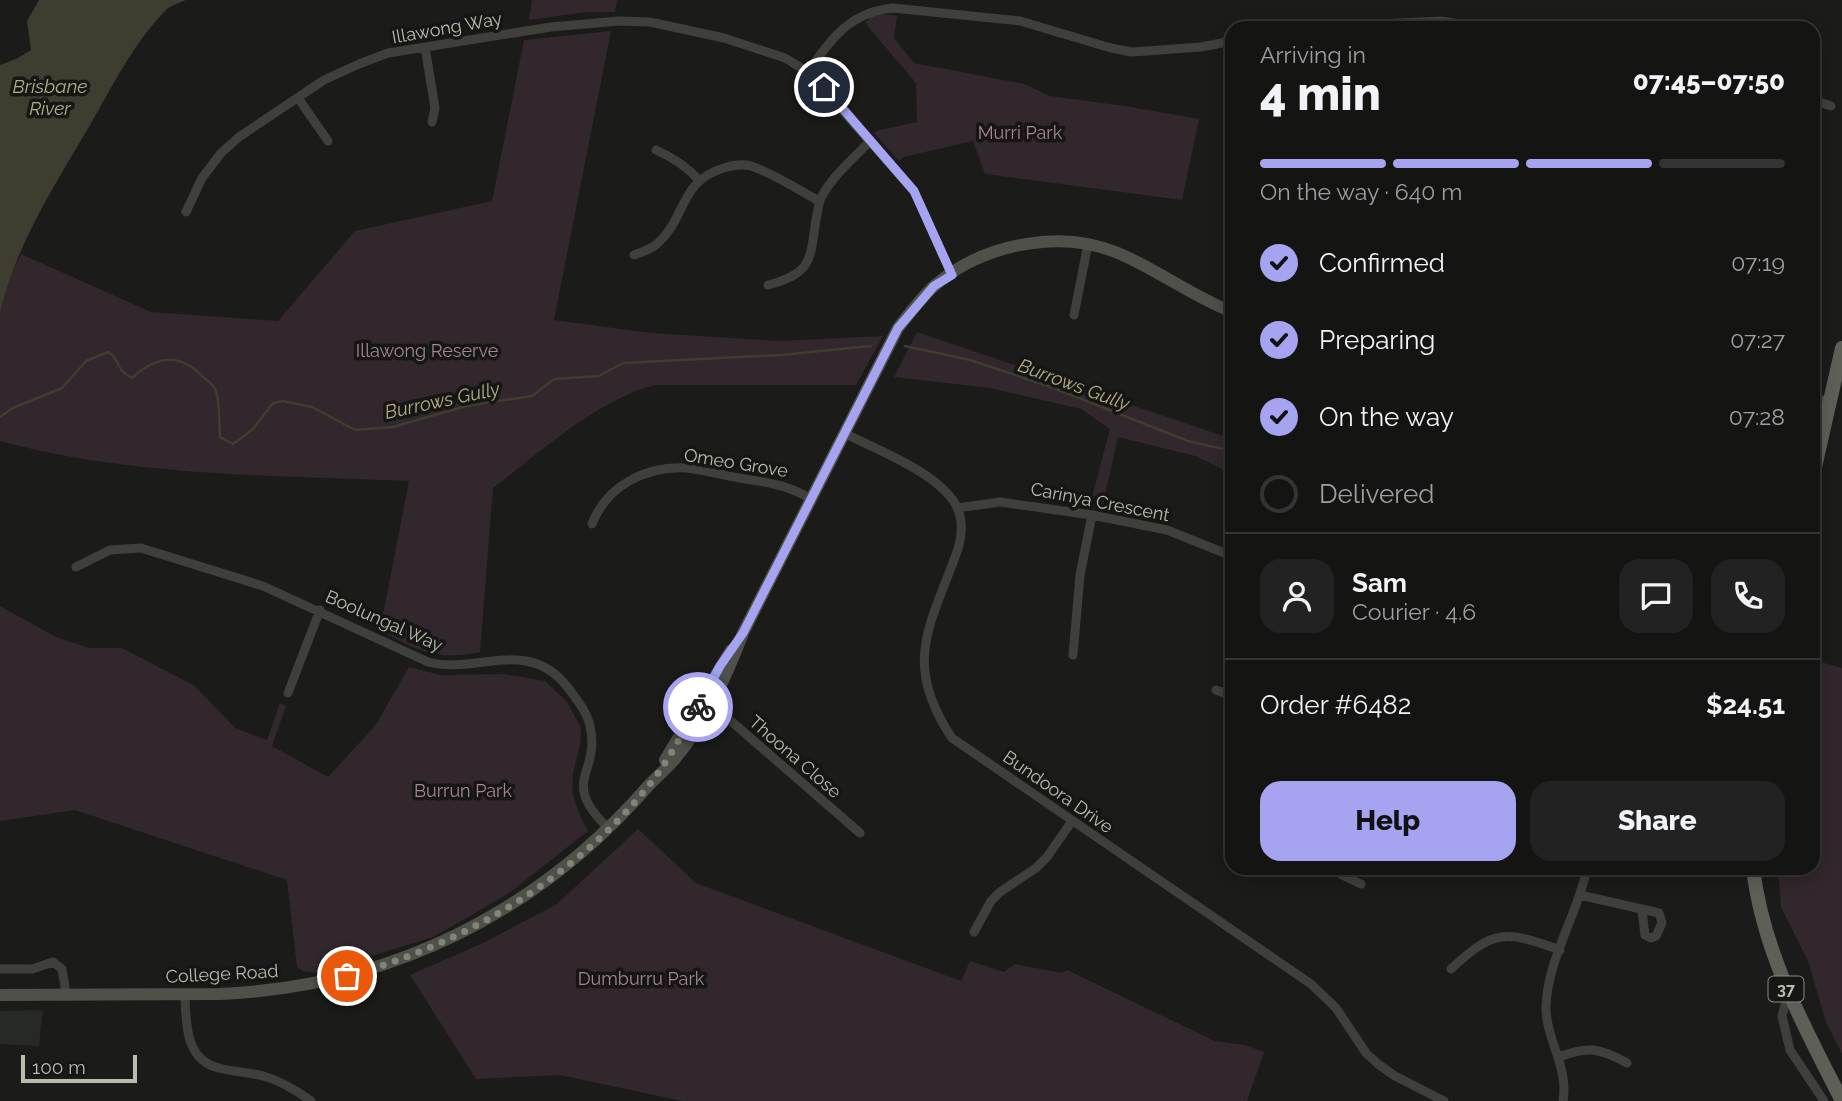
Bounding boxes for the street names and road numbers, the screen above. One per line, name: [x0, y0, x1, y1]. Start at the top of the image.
street label: Illawong Way: [390, 7, 504, 48]
street label: Omeo Grove: [683, 444, 790, 481]
street label: Carinya Crescent: [1029, 478, 1171, 525]
street label: Boolungal Way: [322, 585, 446, 656]
street label: Thoona Close: [745, 711, 846, 803]
street label: Bundoora Drive: [999, 746, 1118, 838]
street label: College Road: [165, 960, 279, 987]
road number: 37: [1768, 976, 1803, 1001]

